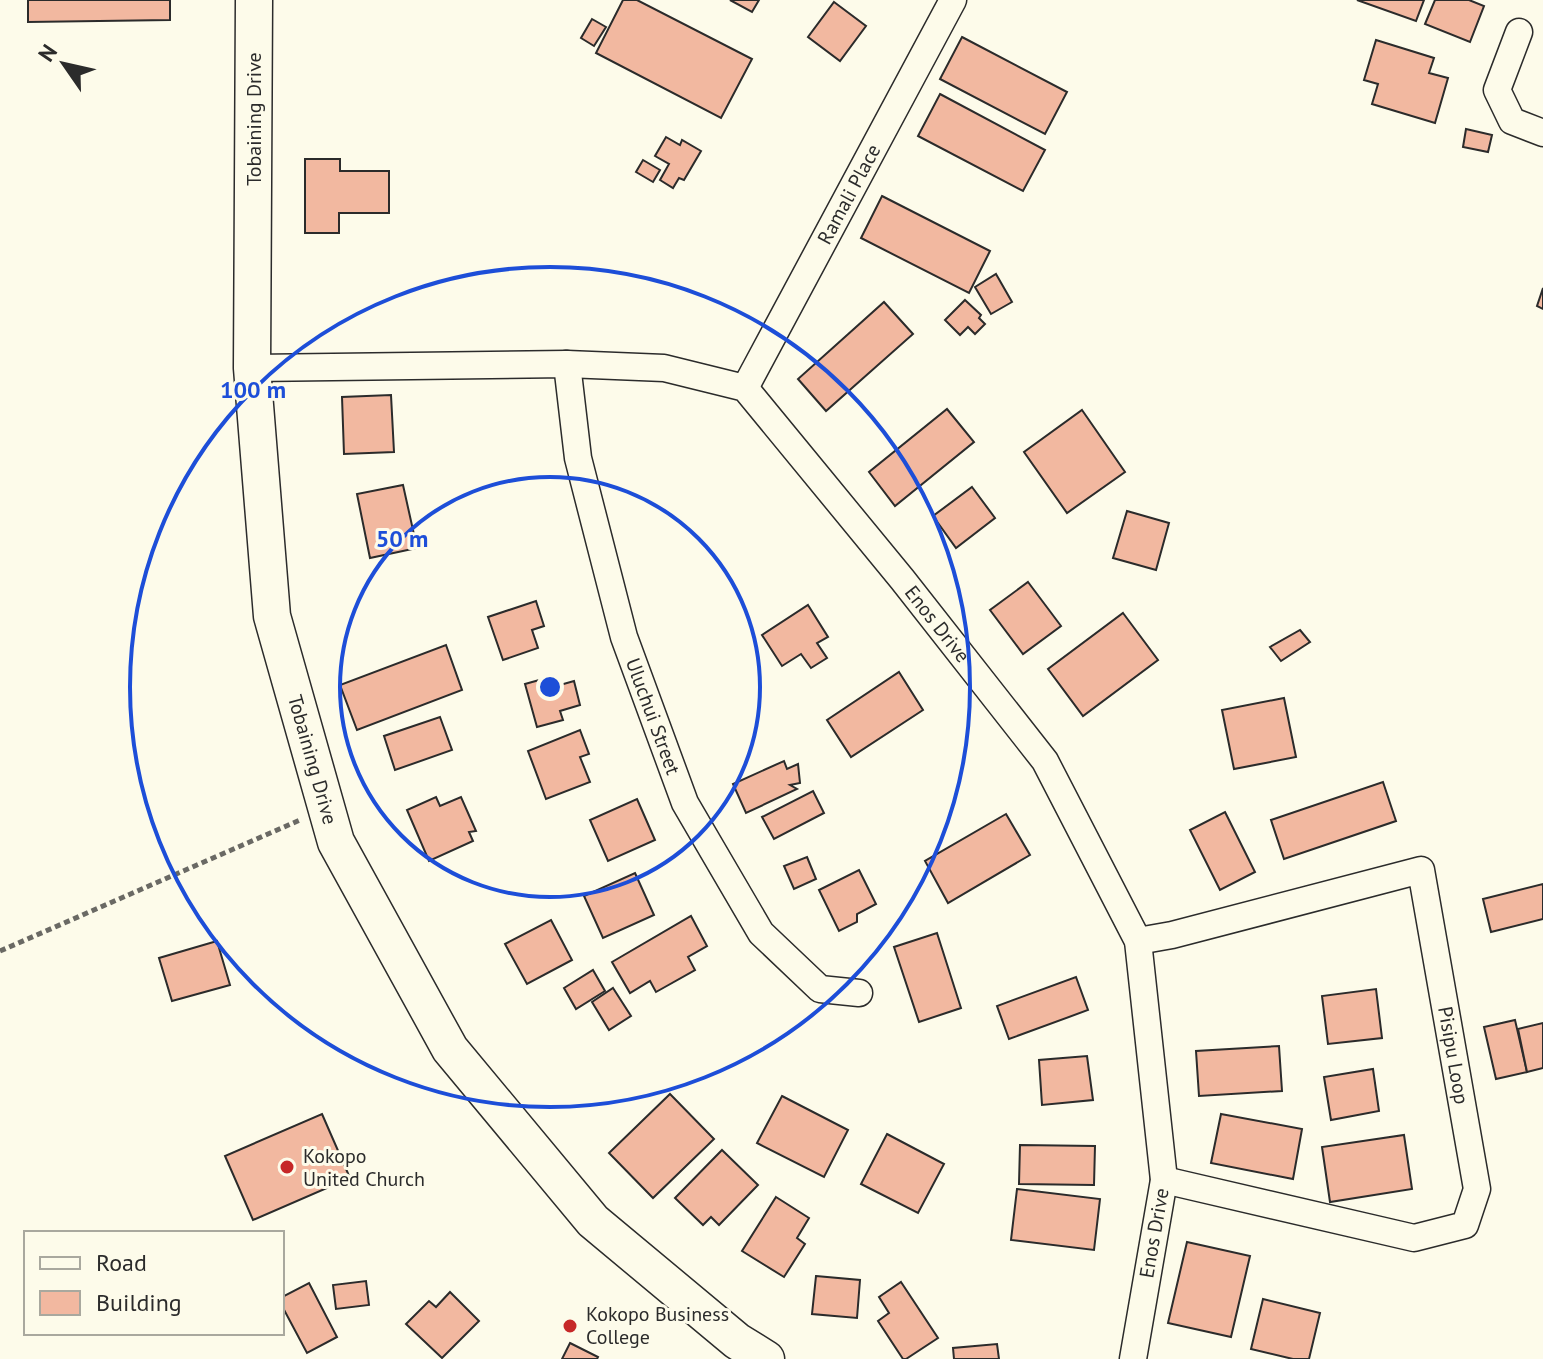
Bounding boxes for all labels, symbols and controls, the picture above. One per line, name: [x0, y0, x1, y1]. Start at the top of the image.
north arrow: [24, 24, 104, 104]
text: N: [32, 39, 63, 67]
street label: Tobaining Drive: [241, 52, 267, 186]
street label: Ramali Place: [811, 139, 886, 249]
text: 100 m: [220, 374, 286, 405]
text: 50 m: [376, 523, 428, 554]
street label: Enos Drive: [899, 580, 976, 668]
street label: Uluchui Street: [620, 654, 687, 778]
centre of rings: [536, 673, 564, 701]
street label: Tobaining Drive: [282, 692, 343, 827]
street label: Pisipu Loop: [1432, 1004, 1475, 1106]
place label: Kokopo United Church: [303, 1143, 425, 1192]
marker: Kokopo United Church: [278, 1158, 296, 1176]
street label: Enos Drive: [1133, 1186, 1175, 1280]
legend: [24, 1231, 284, 1335]
text: Road: [96, 1247, 147, 1278]
text: Building: [96, 1287, 182, 1318]
place label: Kokopo Business College: [586, 1301, 729, 1350]
marker: Kokopo Business College: [561, 1317, 579, 1335]

